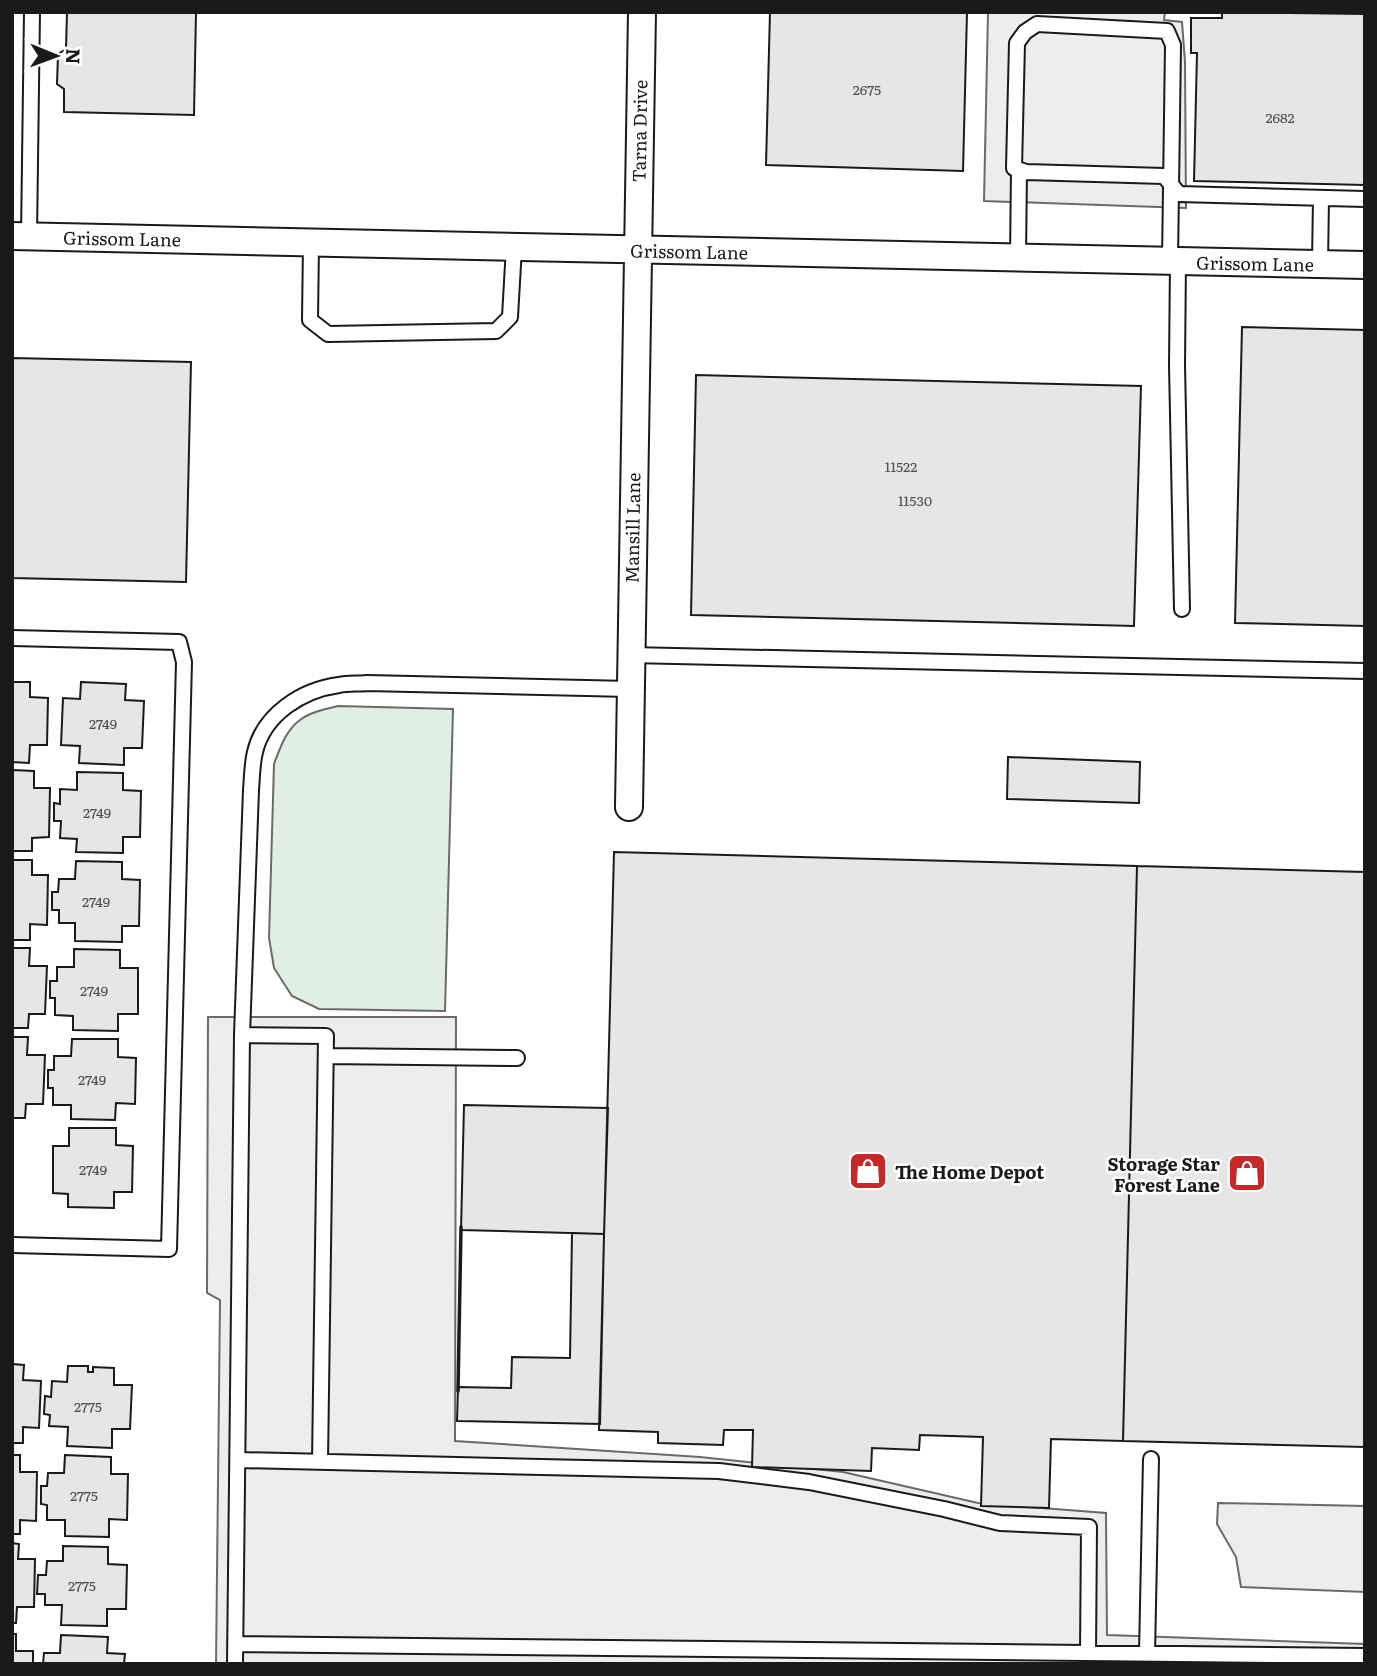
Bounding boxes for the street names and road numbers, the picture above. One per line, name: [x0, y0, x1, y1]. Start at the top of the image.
street label: Tarna Drive: [625, 79, 653, 183]
street label: Grissom Lane: [63, 223, 181, 253]
street label: Grissom Lane: [630, 236, 748, 266]
street label: Grissom Lane: [1196, 248, 1314, 278]
street label: Mansill Lane: [618, 472, 646, 584]

